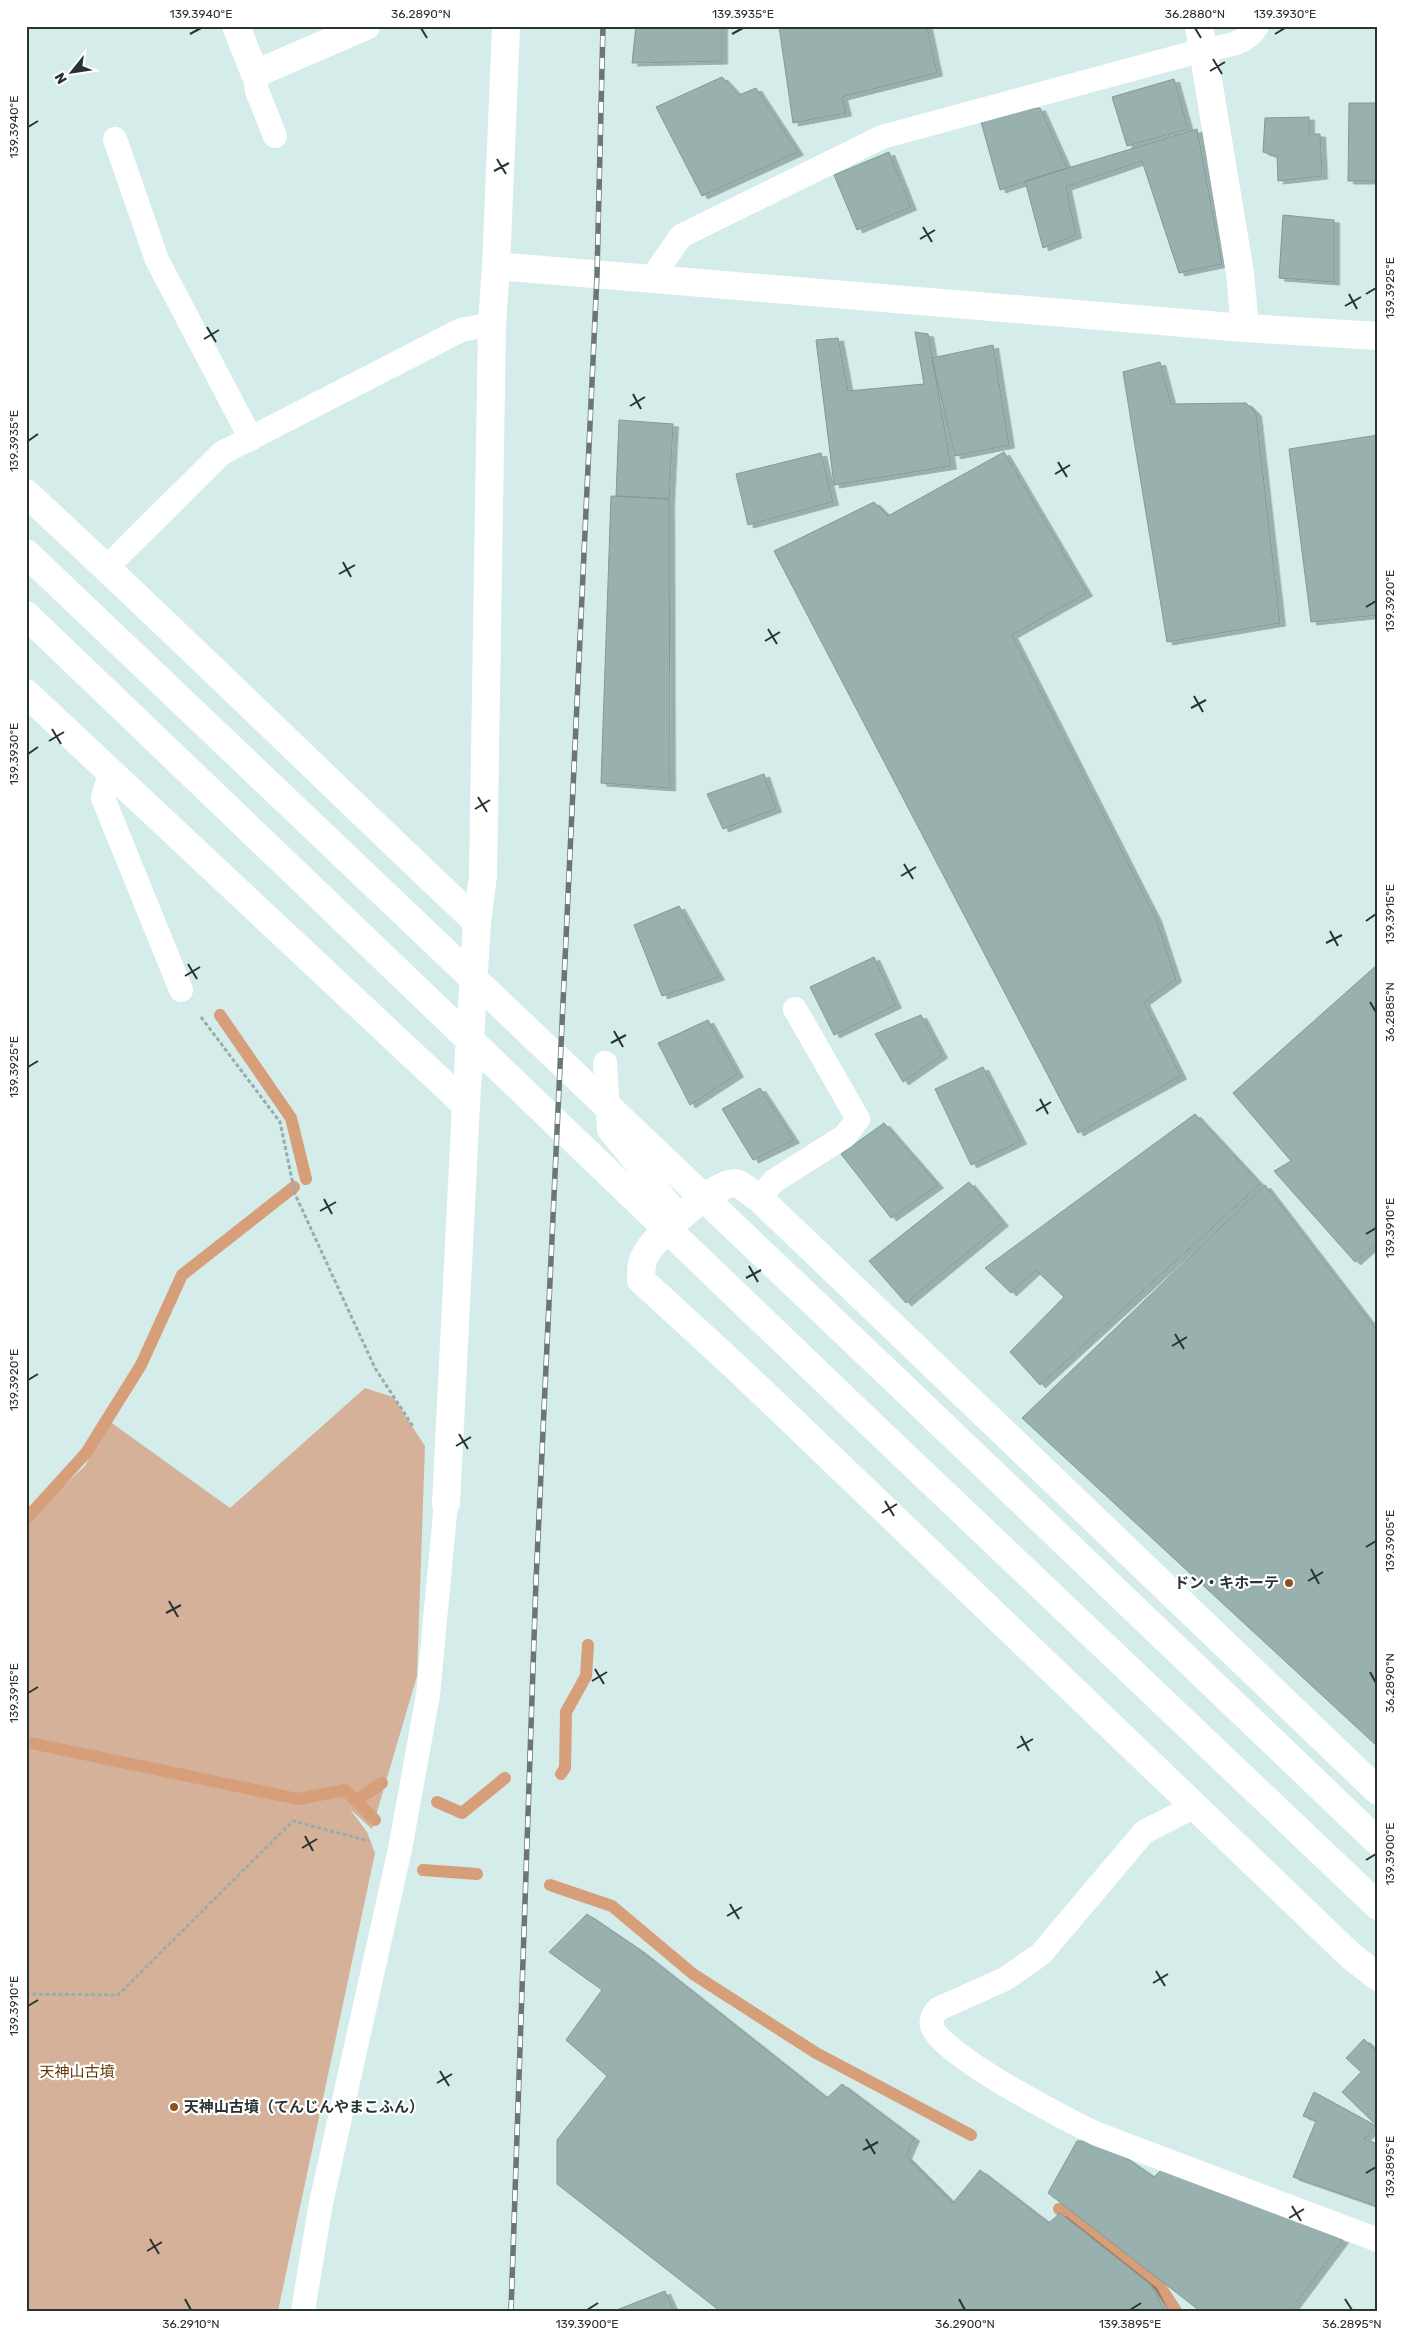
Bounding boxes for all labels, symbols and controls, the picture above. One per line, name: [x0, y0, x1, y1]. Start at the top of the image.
text: 139.3940°E: [170, 7, 232, 21]
text: 36.2890°N: [391, 7, 451, 21]
text: 139.3935°E: [712, 7, 774, 21]
text: 36.2880°N: [1165, 7, 1225, 21]
text: 139.3930°E: [1254, 7, 1316, 21]
north arrow: [48, 48, 98, 98]
text: N: [51, 70, 71, 87]
text: 139.3940°E: [7, 96, 21, 158]
text: 139.3925°E: [1383, 257, 1397, 319]
text: 139.3935°E: [7, 410, 21, 472]
text: 139.3920°E: [1383, 570, 1397, 632]
text: 139.3930°E: [7, 723, 21, 785]
text: 139.3915°E: [1383, 884, 1397, 944]
text: 36.2885°N: [1383, 982, 1397, 1042]
text: 139.3925°E: [7, 1036, 21, 1098]
text: 139.3910°E: [1383, 1198, 1397, 1258]
text: 139.3920°E: [7, 1349, 21, 1411]
text: 139.3905°E: [1383, 1510, 1397, 1572]
place label: ドン・キホーテ: [1174, 1574, 1279, 1592]
marker: ドン・キホーテ: [1283, 1577, 1295, 1589]
text: 36.2890°N: [1383, 1653, 1397, 1713]
text: 139.3915°E: [7, 1663, 21, 1723]
text: 139.3900°E: [1383, 1822, 1397, 1886]
text: 139.3910°E: [7, 1976, 21, 2036]
park label: 天神山古墳: [39, 2063, 115, 2081]
place label: 天神山古墳（てんじんやまこふん）: [184, 2098, 424, 2116]
marker: 天神山古墳（てんじんやまこふん）: [168, 2101, 180, 2113]
text: 139.3895°E: [1383, 2136, 1397, 2198]
text: 36.2910°N: [162, 2317, 220, 2331]
text: 139.3900°E: [555, 2317, 619, 2331]
text: 36.2900°N: [935, 2317, 995, 2331]
text: 139.3895°E: [1099, 2317, 1161, 2331]
text: 36.2895°N: [1322, 2317, 1382, 2331]

